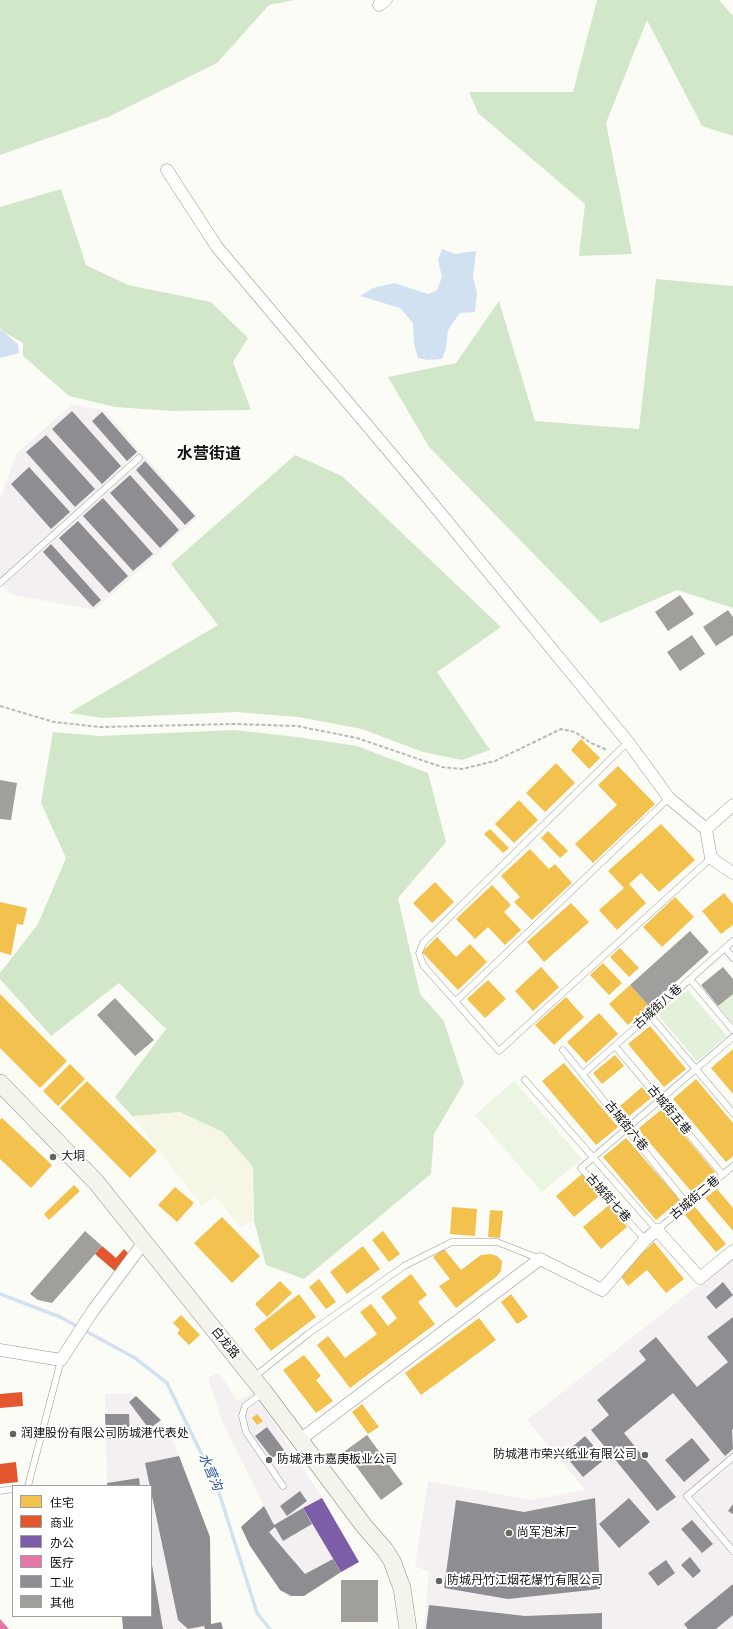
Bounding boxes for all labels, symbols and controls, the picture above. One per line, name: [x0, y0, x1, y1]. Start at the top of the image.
district label: 水营街道: [177, 444, 241, 464]
street label: 古城街八巷: [631, 982, 685, 1032]
street label: 古城街五巷: [644, 1082, 694, 1138]
street label: 古城街六巷: [602, 1098, 650, 1154]
place label: 大垌: [61, 1150, 85, 1164]
marker: 大垌: [48, 1152, 58, 1162]
street label: 古城街七巷: [583, 1171, 633, 1225]
street label: 古城街二巷: [667, 1173, 723, 1223]
street label: 白龙路: [208, 1324, 242, 1362]
place label: 润建股份有限公司防城港代表处: [21, 1427, 189, 1441]
marker: 润建股份有限公司防城港代表处: [8, 1429, 18, 1439]
place label: 防城港市荣兴纸业有限公司: [493, 1448, 637, 1462]
marker: 防城港市荣兴纸业有限公司: [640, 1450, 650, 1460]
water label: 水营沟: [195, 1451, 225, 1493]
place label: 防城港市嘉庚板业公司: [277, 1453, 397, 1467]
marker: 防城港市嘉庚板业公司: [264, 1455, 274, 1465]
legend: [12, 1485, 152, 1617]
text: 住宅: [50, 1495, 74, 1510]
text: 商业: [50, 1515, 74, 1530]
place label: 尚军泡沫厂: [517, 1526, 577, 1540]
marker: 尚军泡沫厂: [504, 1528, 514, 1538]
text: 办公: [50, 1535, 74, 1550]
text: 医疗: [50, 1555, 74, 1570]
place label: 防城丹竹江烟花爆竹有限公司: [447, 1574, 603, 1588]
text: 工业: [50, 1575, 74, 1590]
marker: 防城丹竹江烟花爆竹有限公司: [434, 1576, 444, 1586]
text: 其他: [50, 1595, 74, 1610]

